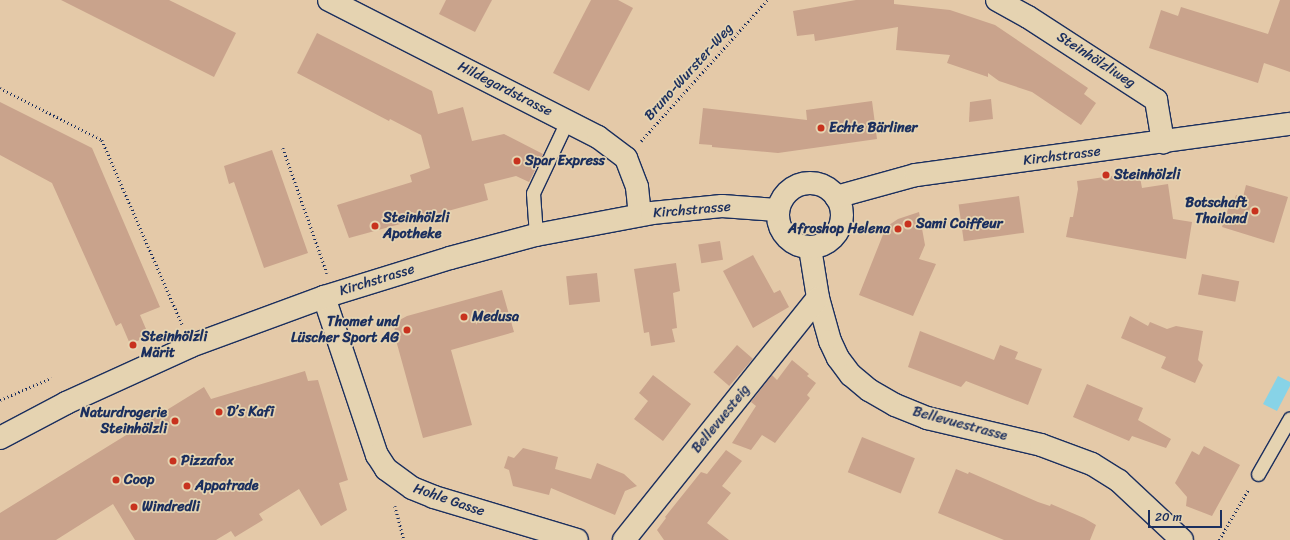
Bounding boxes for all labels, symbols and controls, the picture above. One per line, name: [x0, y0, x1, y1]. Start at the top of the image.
street label: Bruno-Wurster-Weg: [641, 20, 737, 124]
street label: Steinhölzliweg: [1054, 28, 1138, 92]
street label: Hildegardstrasse: [455, 58, 555, 120]
place label: Echte Bärliner: [829, 120, 918, 136]
marker: Echte Bärliner: [816, 123, 826, 133]
street label: Kirchstrasse: [1022, 143, 1102, 169]
place label: Spar Express: [525, 153, 606, 169]
marker: Spar Express: [512, 156, 522, 166]
place label: Steinhölzli: [1114, 167, 1180, 183]
marker: Steinhölzli: [1101, 170, 1111, 180]
place label: Botschaft Thailand: [1185, 195, 1247, 228]
street label: Kirchstrasse: [652, 198, 732, 222]
marker: Botschaft Thailand: [1250, 206, 1260, 216]
place label: Steinhölzli Apotheke: [383, 210, 449, 242]
place label: Sami Coiffeur: [916, 216, 1002, 232]
marker: Sami Coiffeur: [903, 219, 913, 229]
marker: Steinhölzli Apotheke: [370, 221, 380, 231]
place label: Afroshop Helena: [788, 221, 890, 237]
marker: Afroshop Helena: [893, 224, 903, 234]
street label: Kirchstrasse: [337, 261, 417, 299]
place label: Medusa: [472, 309, 519, 325]
marker: Medusa: [459, 312, 469, 322]
place label: Thomet und Lüscher Sport AG: [291, 314, 399, 346]
marker: Thomet und Lüscher Sport AG: [402, 325, 412, 335]
place label: Steinhölzli Märit: [141, 329, 207, 362]
marker: Steinhölzli Märit: [128, 340, 138, 350]
street label: Bellevuesteig: [688, 381, 754, 457]
street label: Bellevuestrasse: [911, 403, 1009, 445]
place label: D’s Kafi: [227, 404, 274, 420]
place label: Naturdrogerie Steinhölzli: [80, 405, 167, 438]
marker: D’s Kafi: [214, 407, 224, 417]
marker: Naturdrogerie Steinhölzli: [170, 416, 180, 426]
place label: Pizzafox: [181, 453, 234, 469]
marker: Pizzafox: [168, 456, 178, 466]
place label: Coop: [124, 472, 154, 488]
marker: Coop: [111, 475, 121, 485]
place label: Appatrade: [195, 478, 259, 494]
street label: Hohle Gasse: [411, 480, 487, 520]
marker: Appatrade: [182, 481, 192, 491]
place label: Windredli: [142, 499, 200, 515]
marker: Windredli: [129, 502, 139, 512]
scale bar: [1150, 502, 1224, 528]
text: 20 m: [1155, 506, 1182, 528]

